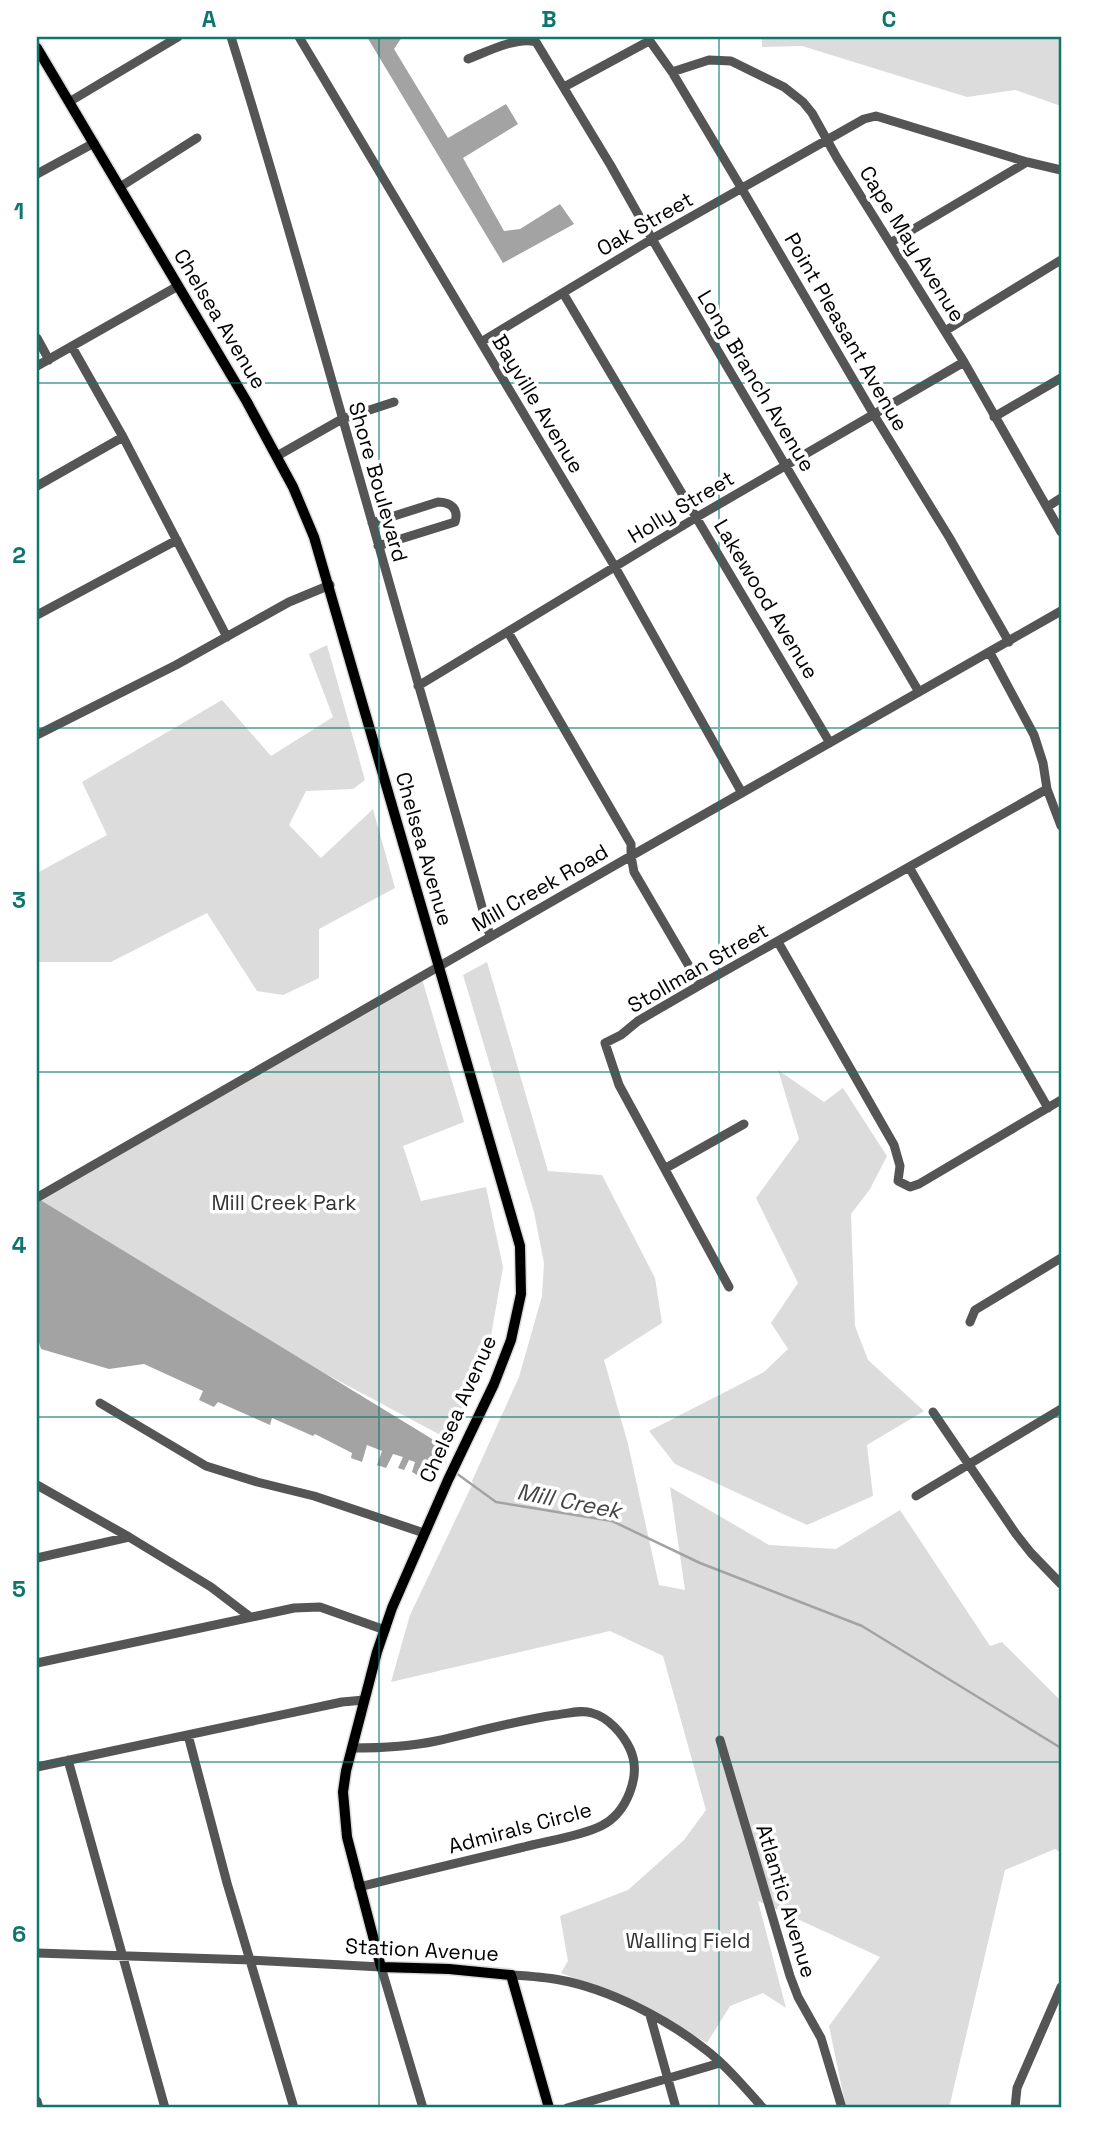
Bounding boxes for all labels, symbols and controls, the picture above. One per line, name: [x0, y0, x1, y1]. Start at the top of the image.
text: A: [202, 4, 217, 34]
text: B: [541, 4, 557, 34]
text: C: [882, 4, 896, 34]
street label: Cape May Avenue: [854, 161, 971, 327]
street label: Oak Street: [592, 185, 698, 262]
text: 1: [14, 196, 24, 226]
street label: Point Pleasant Avenue: [779, 228, 914, 436]
street label: Chelsea Avenue: [168, 244, 273, 394]
street label: Long Branch Avenue: [691, 285, 821, 477]
street label: Bayville Avenue: [486, 329, 590, 478]
street label: Shore Boulevard: [343, 399, 414, 565]
street label: Holly Street: [623, 464, 739, 549]
street label: Lakewood Avenue: [708, 514, 825, 684]
text: 2: [12, 540, 26, 570]
street label: Chelsea Avenue: [390, 769, 459, 929]
street label: Mill Creek Road: [467, 838, 613, 938]
text: 3: [12, 885, 26, 915]
street label: Stollman Street: [623, 916, 773, 1019]
park label: Mill Creek Park: [211, 1189, 357, 1216]
text: 4: [12, 1230, 27, 1260]
street label: Chelsea Avenue: [413, 1331, 502, 1487]
water label: Mill Creek: [514, 1476, 626, 1526]
text: 5: [12, 1574, 26, 1604]
street label: Admirals Circle: [445, 1795, 595, 1860]
street label: Atlantic Avenue: [750, 1821, 823, 1981]
text: 6: [12, 1919, 26, 1949]
park label: Walling Field: [625, 1927, 751, 1954]
street label: Station Avenue: [345, 1932, 500, 1967]

